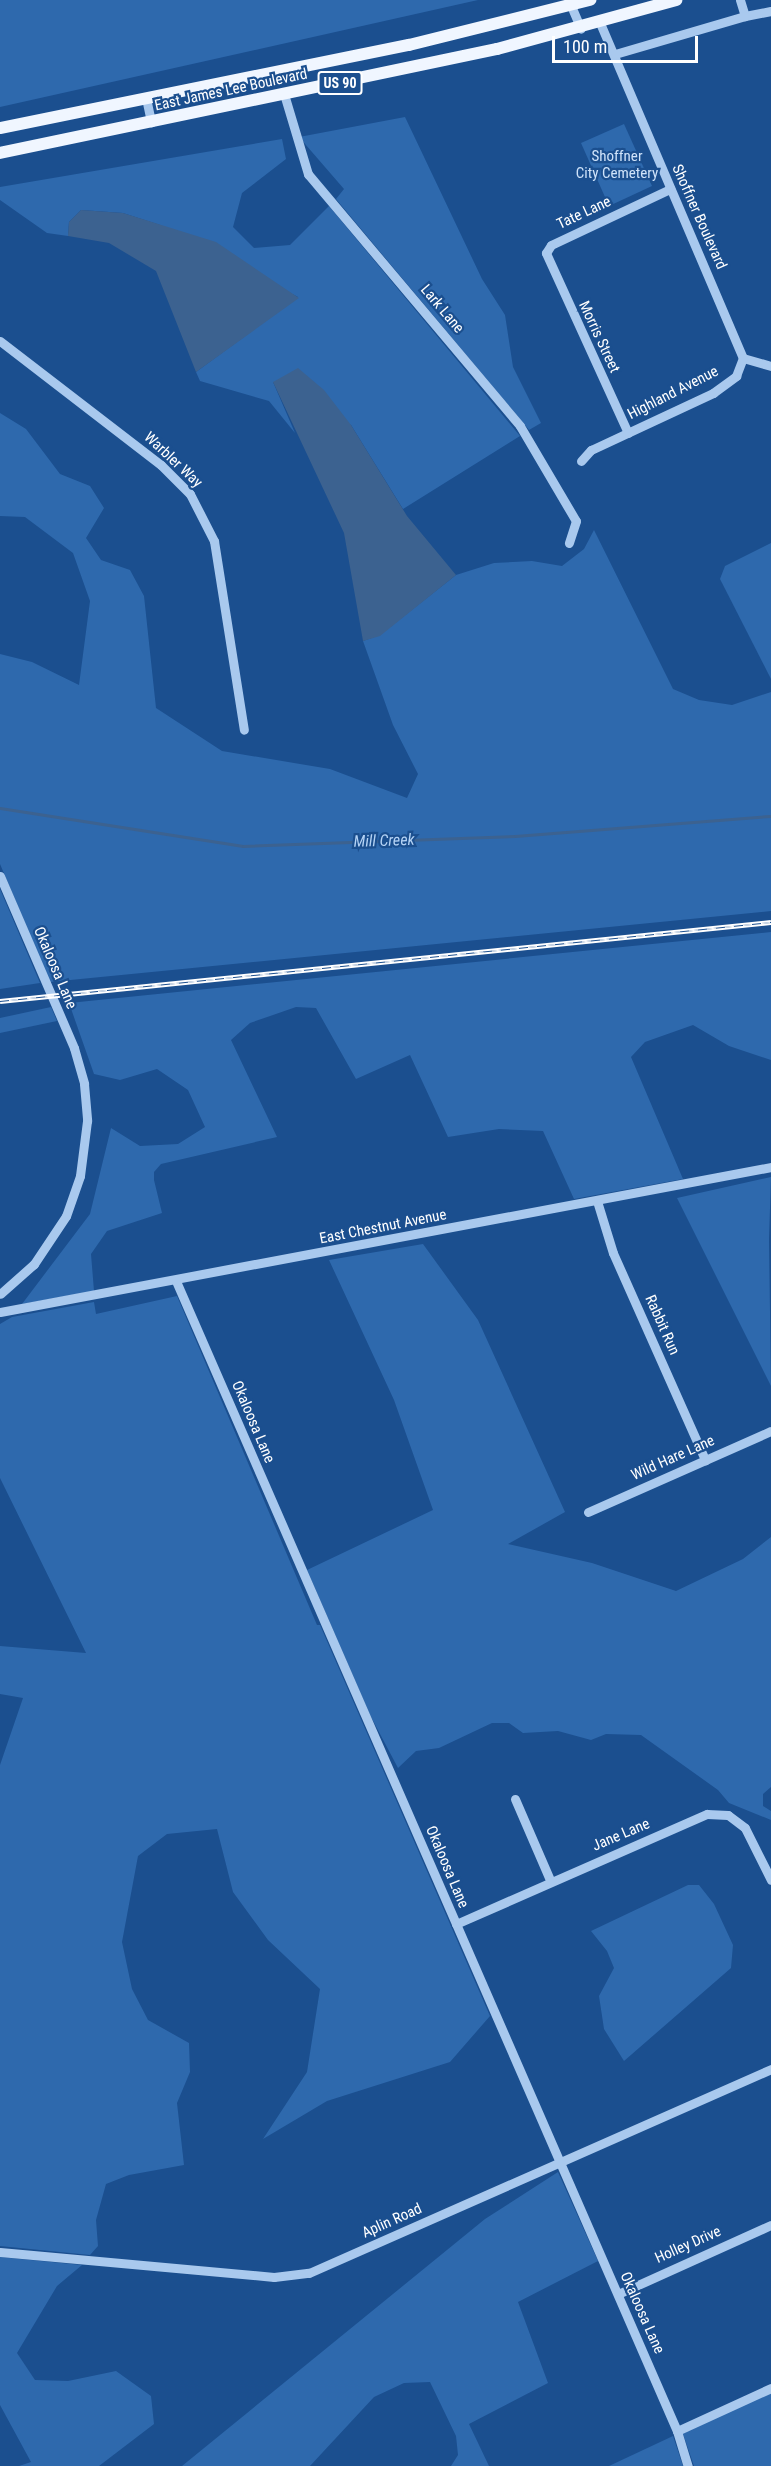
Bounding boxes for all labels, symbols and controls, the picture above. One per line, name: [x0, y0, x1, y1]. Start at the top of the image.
scale bar: [555, 24, 700, 62]
text: 100 m: [563, 36, 607, 57]
street label: East James Lee Boulevard: [153, 65, 309, 115]
road number: US 90: [318, 72, 362, 94]
park label: Shoffner City Cemetery: [576, 147, 658, 182]
street label: Shoffner Boulevard: [668, 162, 730, 272]
street label: Tate Lane: [554, 193, 614, 233]
street label: Lark Lane: [417, 281, 467, 337]
street label: Morris Street: [575, 298, 623, 376]
street label: Highland Avenue: [625, 362, 721, 424]
street label: Warbler Way: [140, 428, 206, 492]
water label: Mill Creek: [353, 830, 415, 852]
street label: Okaloosa Lane: [30, 924, 80, 1012]
street label: East Chestnut Avenue: [318, 1206, 448, 1248]
street label: Rabbit Run: [641, 1292, 683, 1358]
street label: Okaloosa Lane: [228, 1378, 278, 1466]
street label: Wild Hare Lane: [629, 1432, 717, 1484]
street label: Jane Lane: [590, 1815, 652, 1855]
street label: Okaloosa Lane: [422, 1823, 472, 1911]
street label: Aplin Road: [359, 2200, 425, 2242]
street label: Holley Drive: [652, 2222, 724, 2268]
street label: Okaloosa Lane: [616, 2269, 668, 2357]

